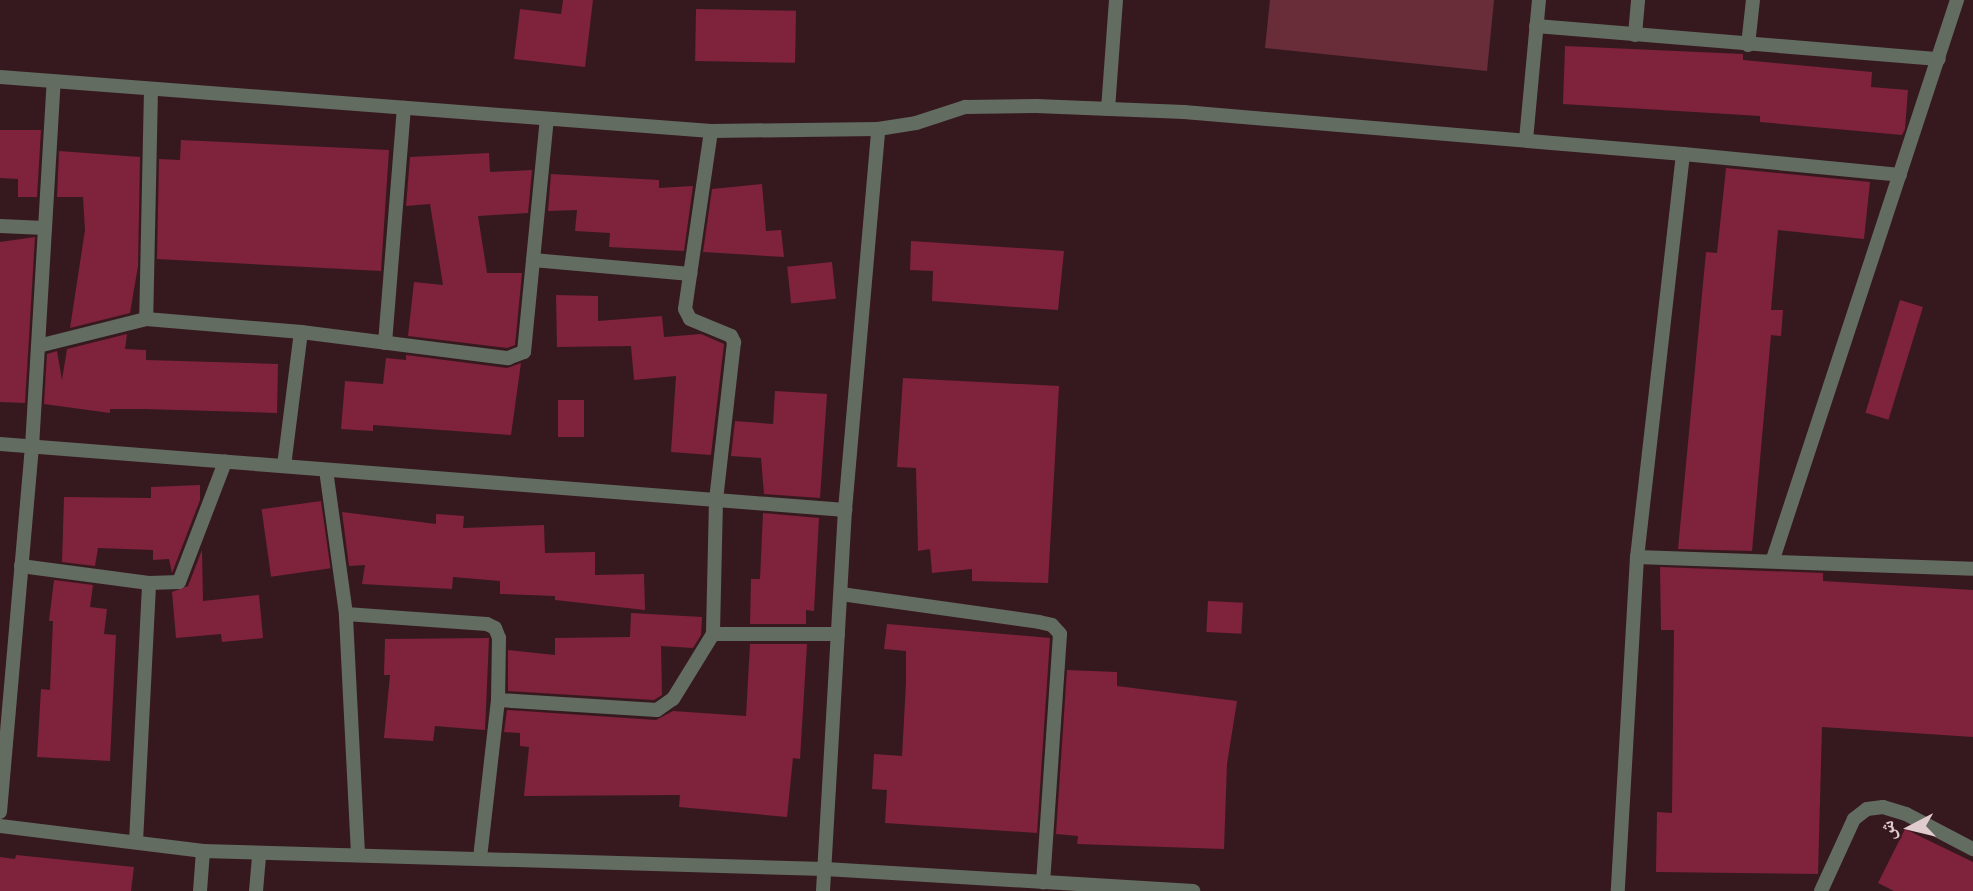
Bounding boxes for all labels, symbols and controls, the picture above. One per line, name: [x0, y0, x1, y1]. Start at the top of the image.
north arrow: [1875, 793, 1945, 863]
text: ش: [1876, 819, 1902, 842]

